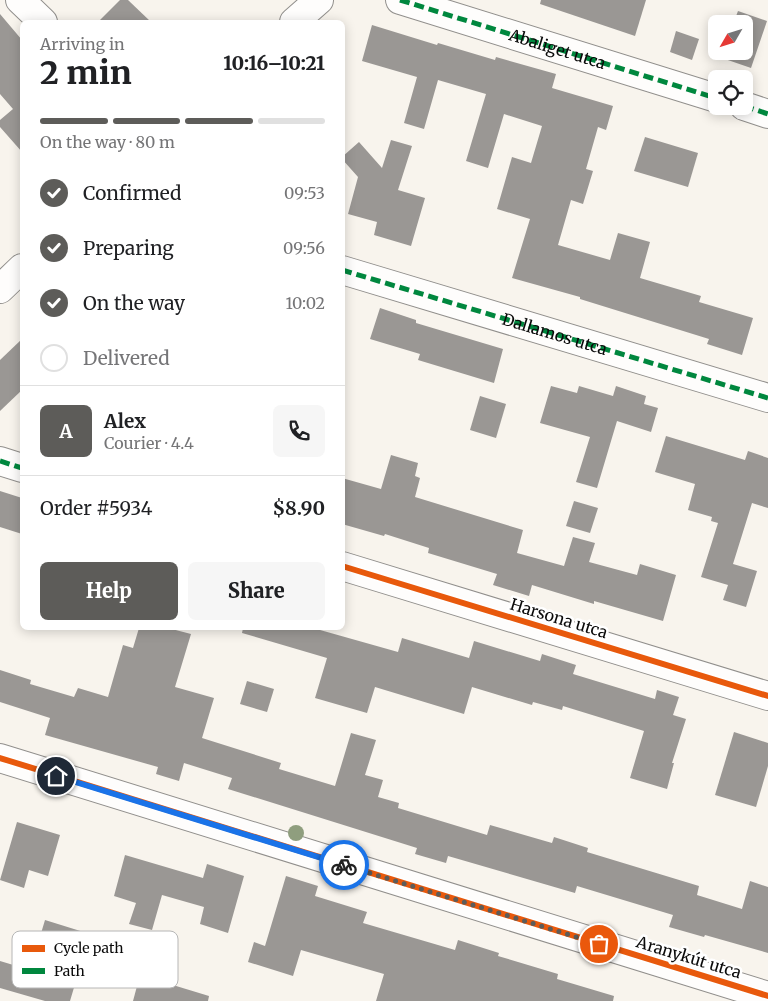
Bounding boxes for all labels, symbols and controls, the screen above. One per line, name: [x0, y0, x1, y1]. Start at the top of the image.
north arrow: [708, 15, 752, 60]
map controls: [708, 15, 753, 115]
street label: Abaliget utca: [506, 24, 609, 73]
text: Arriving in: [40, 34, 125, 54]
text: 10:16–10:21: [223, 51, 325, 75]
text: 2 min: [40, 53, 132, 93]
button: locate: [708, 70, 753, 115]
text: On the way · 80 m: [40, 132, 175, 152]
icon: check: [40, 179, 68, 207]
text: Confirmed: [83, 181, 181, 205]
text: 09:53: [284, 183, 325, 203]
icon: check: [40, 234, 68, 262]
text: Preparing: [83, 236, 174, 260]
text: 09:56: [283, 238, 325, 258]
icon: check: [40, 289, 68, 317]
text: On the way: [83, 291, 185, 315]
text: 10:02: [285, 293, 325, 313]
street label: Dallamos utca: [500, 309, 610, 359]
text: Delivered: [83, 346, 170, 370]
button: phone: [273, 405, 325, 457]
text: Alex: [104, 409, 146, 433]
text: A: [59, 419, 73, 443]
text: Courier · 4.4: [104, 433, 194, 453]
text: Order #5934: [40, 496, 152, 520]
text: $8.90: [273, 496, 325, 520]
button: Help: [40, 562, 178, 620]
button: Share: [188, 562, 325, 620]
street label: Harsona utca: [508, 594, 611, 642]
pin: [35, 755, 77, 797]
icon: home: [42, 762, 70, 790]
courier: [319, 840, 369, 890]
icon: bike: [330, 851, 358, 879]
pin: [578, 923, 620, 965]
icon: bag: [585, 930, 613, 958]
legend: [12, 931, 178, 988]
street label: Aranykút utca: [633, 931, 744, 983]
text: Cycle path: [54, 939, 124, 957]
text: Path: [54, 962, 85, 980]

